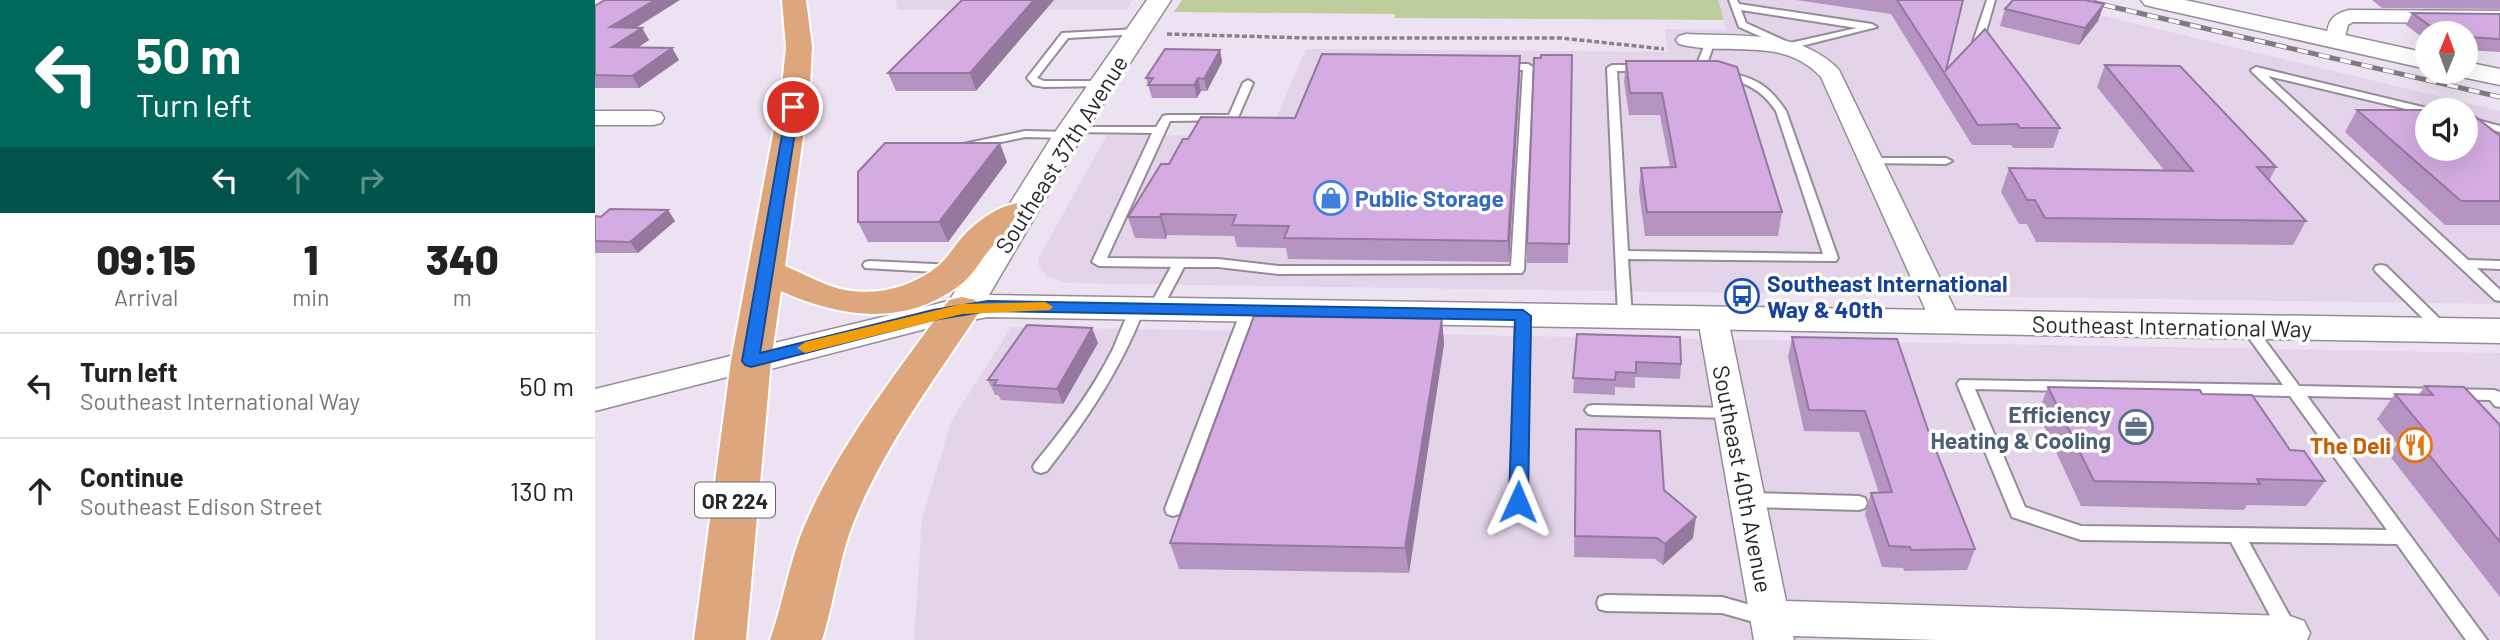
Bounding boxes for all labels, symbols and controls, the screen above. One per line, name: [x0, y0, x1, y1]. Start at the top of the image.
north arrow: [2415, 21, 2478, 84]
map controls: [2415, 21, 2478, 161]
text: 50 m: [136, 25, 241, 84]
icon: left: [21, 28, 112, 119]
street label: Southeast 37th Avenue: [989, 50, 1133, 258]
pin: [763, 77, 823, 137]
text: Turn left: [136, 85, 253, 123]
icon: arrive: [774, 88, 812, 126]
button: sound: [2415, 98, 2478, 161]
icon: left: [206, 161, 244, 199]
icon: ahead: [279, 161, 317, 199]
icon: right: [352, 161, 390, 199]
shop icon: Public Storage: [1312, 179, 1350, 217]
place label: Public Storage: [1355, 184, 1504, 212]
text: 09:15: [96, 233, 196, 283]
text: 1: [303, 233, 318, 283]
text: 340: [426, 233, 499, 283]
place label: Southeast International Way & 40th: [1767, 269, 2008, 323]
bus stop icon: Southeast International Way & 40th: [1723, 277, 1761, 315]
text: Arrival: [114, 283, 178, 311]
text: min: [292, 283, 330, 311]
text: m: [453, 283, 472, 311]
street label: Southeast International Way: [2032, 310, 2313, 342]
text: Turn left: [80, 356, 178, 387]
street label: Southeast 40th Avenue: [1707, 363, 1779, 595]
icon: left: [21, 367, 59, 405]
text: 50 m: [519, 370, 574, 401]
text: Southeast International Way: [80, 387, 360, 415]
place label: Efficiency Heating & Cooling: [1930, 400, 2111, 454]
office icon: Efficiency Heating & Cooling: [2117, 408, 2155, 446]
restaurant icon: The Deli: [2396, 426, 2434, 464]
place label: The Deli: [2310, 431, 2391, 459]
text: Continue: [80, 461, 184, 492]
position arrow: [1481, 465, 1555, 539]
icon: ahead: [21, 472, 59, 510]
text: 130 m: [510, 475, 574, 506]
road number: OR 224: [695, 482, 775, 518]
text: Southeast Edison Street: [80, 492, 323, 520]

